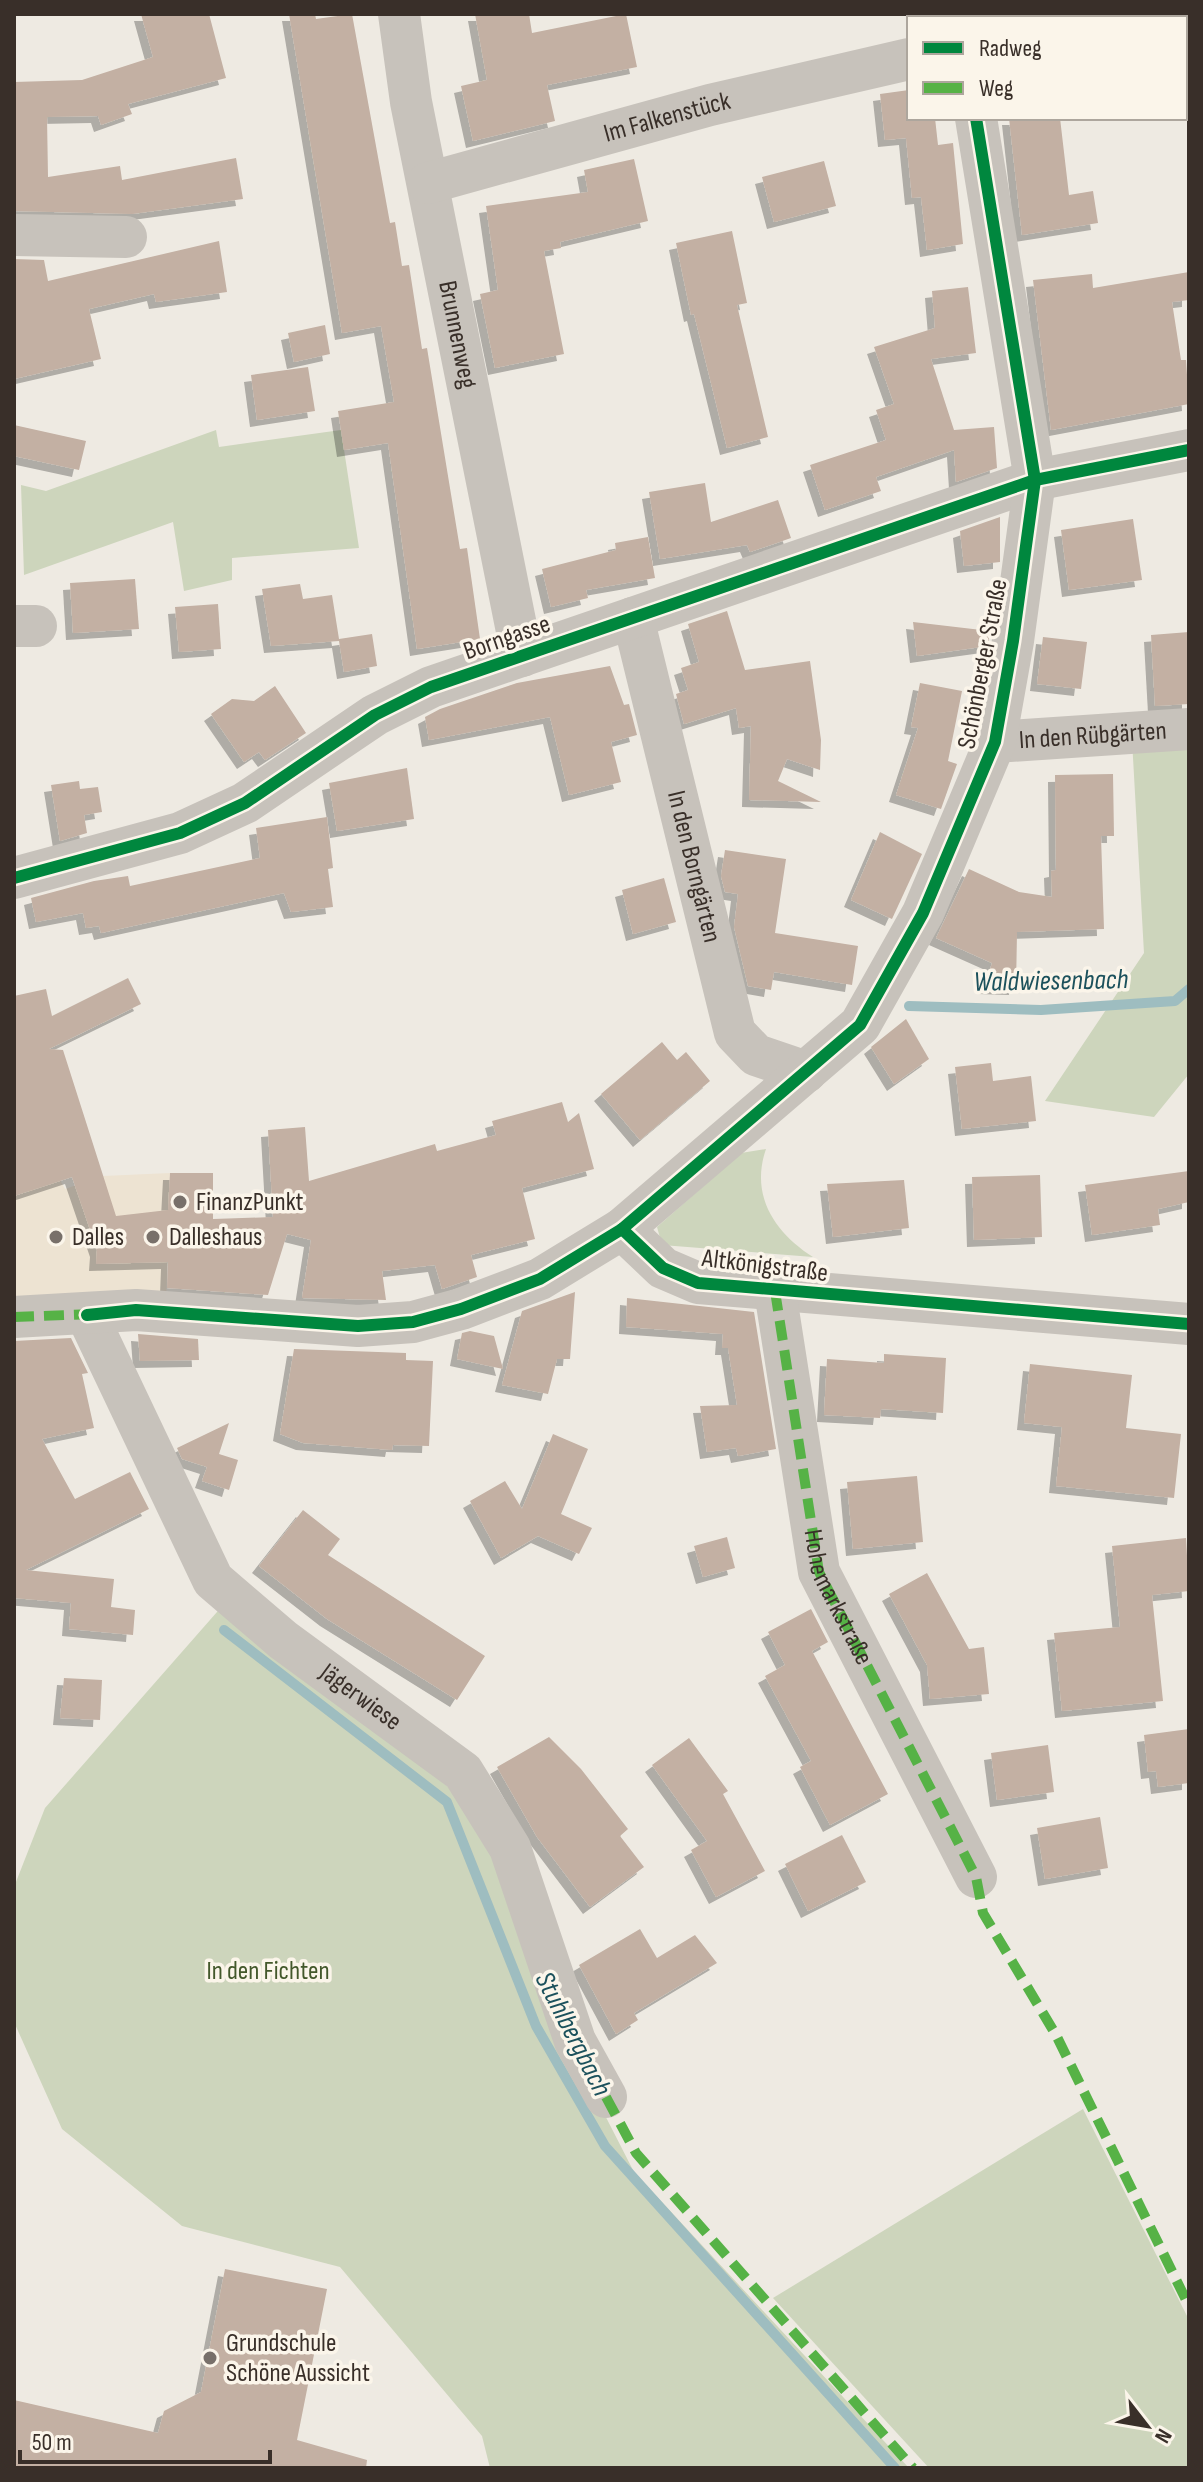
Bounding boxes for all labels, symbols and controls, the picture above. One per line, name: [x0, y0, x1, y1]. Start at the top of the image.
legend: [907, 16, 1187, 120]
text: Radweg: [979, 34, 1042, 63]
text: Weg: [979, 74, 1013, 103]
street label: Im Falkenstück: [600, 85, 733, 149]
street label: Brunnenweg: [432, 278, 484, 391]
street label: Schönberger Straße: [951, 576, 1015, 752]
street label: Borngasse: [459, 609, 555, 667]
street label: In den Rübgärten: [1018, 715, 1168, 756]
street label: In den Borngärten: [661, 788, 728, 946]
water label: Waldwiesenbach: [973, 963, 1129, 999]
place label: FinanzPunkt: [196, 1187, 304, 1218]
marker: FinanzPunkt: [171, 1193, 189, 1211]
place label: Dalles: [72, 1222, 124, 1253]
place label: Dalleshaus: [169, 1222, 262, 1253]
marker: Dalles: [47, 1228, 65, 1246]
marker: Dalleshaus: [144, 1228, 162, 1246]
street label: Altkönigstraße: [699, 1243, 830, 1289]
street label: Hohemarkstraße: [797, 1527, 880, 1670]
street label: Jägerwiese: [313, 1656, 408, 1737]
park label: In den Fichten: [206, 1956, 330, 1987]
water label: Stuhlbergbach: [528, 1966, 618, 2102]
place label: Grundschule Schöne Aussicht: [226, 2328, 370, 2389]
marker: Grundschule Schöne Aussicht: [201, 2349, 219, 2367]
north arrow: [1107, 2386, 1187, 2466]
scale bar: [20, 2414, 270, 2464]
text: N: [1148, 2424, 1177, 2448]
text: 50 m: [32, 2428, 72, 2457]

